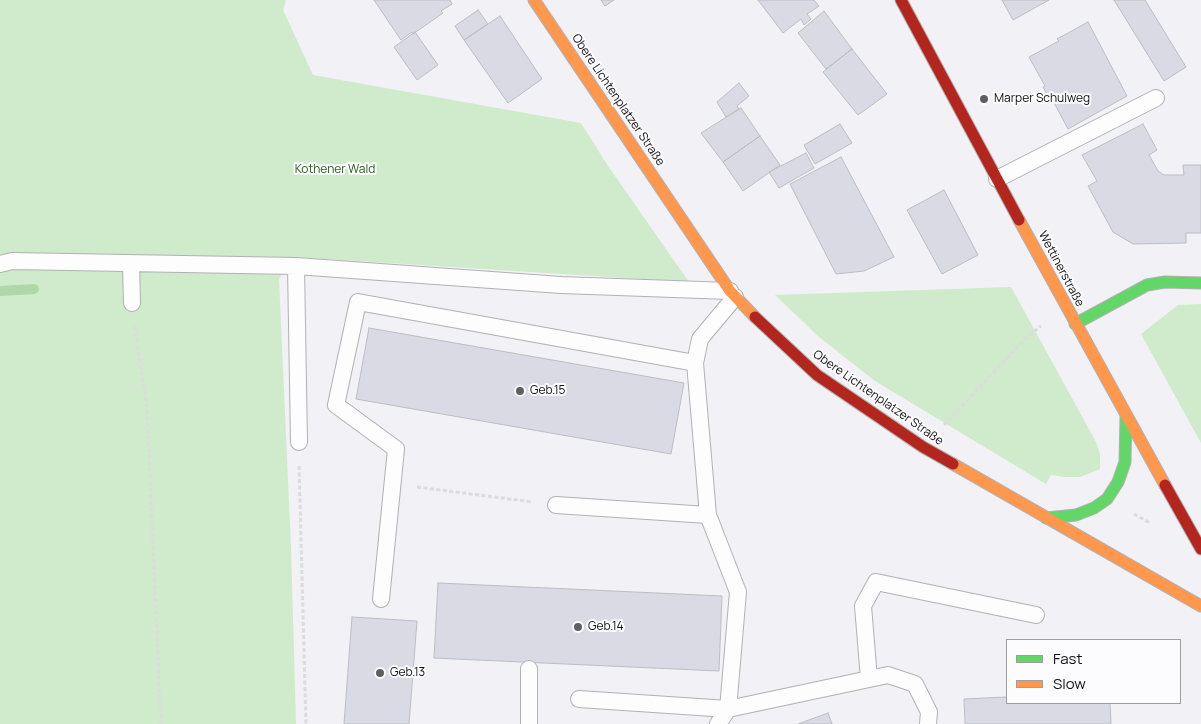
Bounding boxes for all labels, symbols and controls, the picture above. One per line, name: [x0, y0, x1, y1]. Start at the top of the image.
street label: Obere Lichtenplatzer Straße: [568, 31, 668, 169]
place label: Marper Schulweg: [994, 92, 1090, 106]
marker: Marper Schulweg: [978, 93, 990, 105]
park label: Kothener Wald: [295, 163, 375, 177]
street label: Wettinerstraße: [1035, 229, 1087, 309]
street label: Obere Lichtenplatzer Straße: [810, 347, 946, 449]
place label: Geb.15: [530, 384, 566, 398]
marker: Geb.15: [514, 385, 526, 397]
place label: Geb.14: [588, 620, 624, 634]
marker: Geb.14: [572, 621, 584, 633]
legend: [1006, 639, 1181, 704]
text: Fast: [1053, 648, 1082, 669]
place label: Geb.13: [390, 666, 425, 680]
marker: Geb.13: [374, 667, 386, 679]
text: Slow: [1053, 673, 1086, 694]

